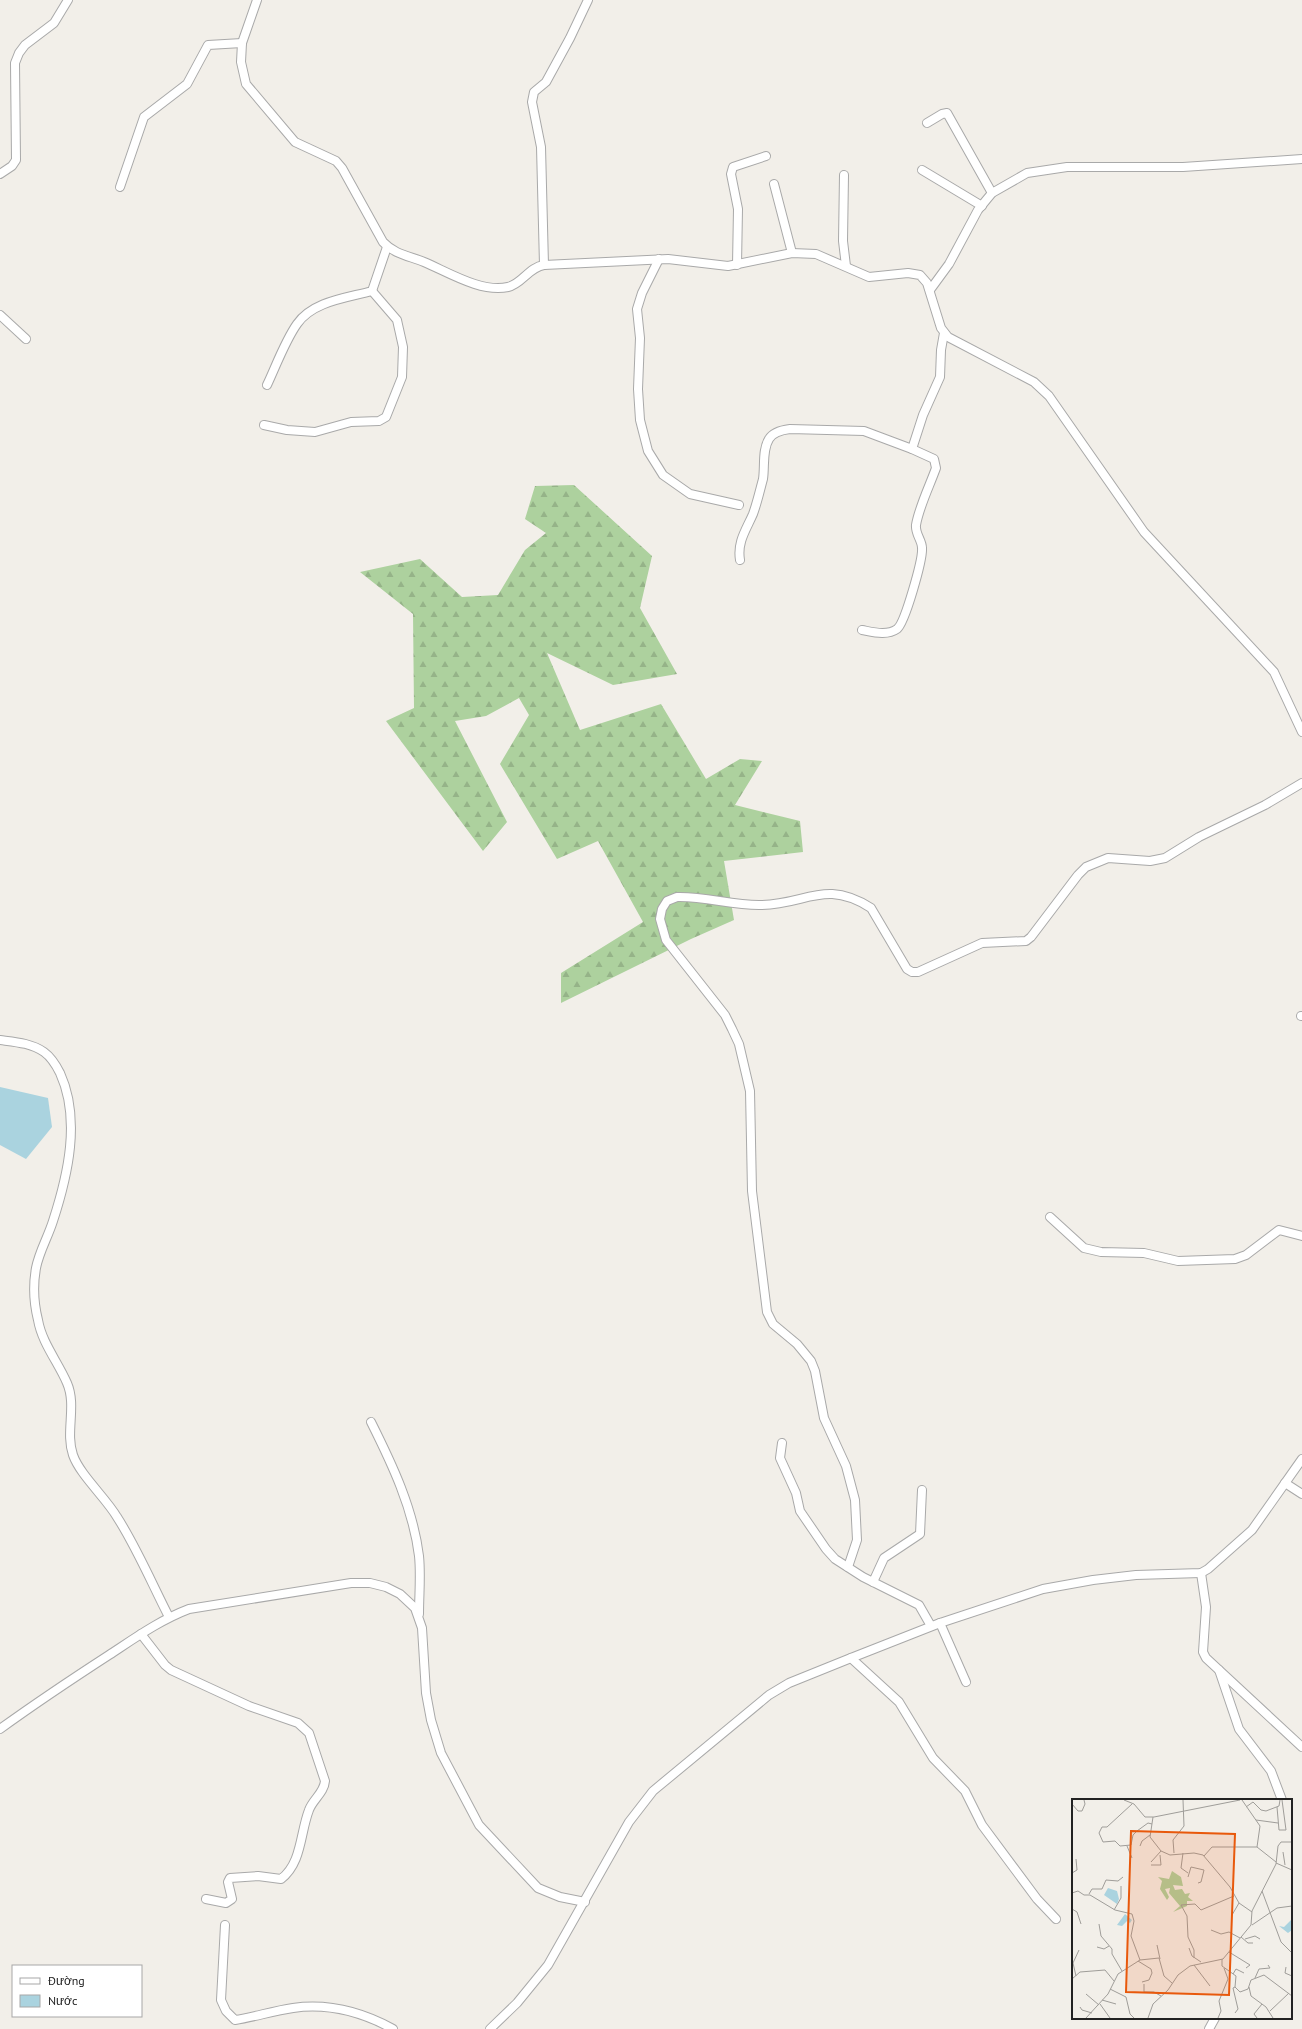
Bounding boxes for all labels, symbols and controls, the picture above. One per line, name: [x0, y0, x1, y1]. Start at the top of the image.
inset map: [1072, 1799, 1292, 2019]
legend: [12, 1965, 142, 2017]
text: Đường: [47, 1973, 85, 1988]
text: Nước: [48, 1993, 78, 2008]

